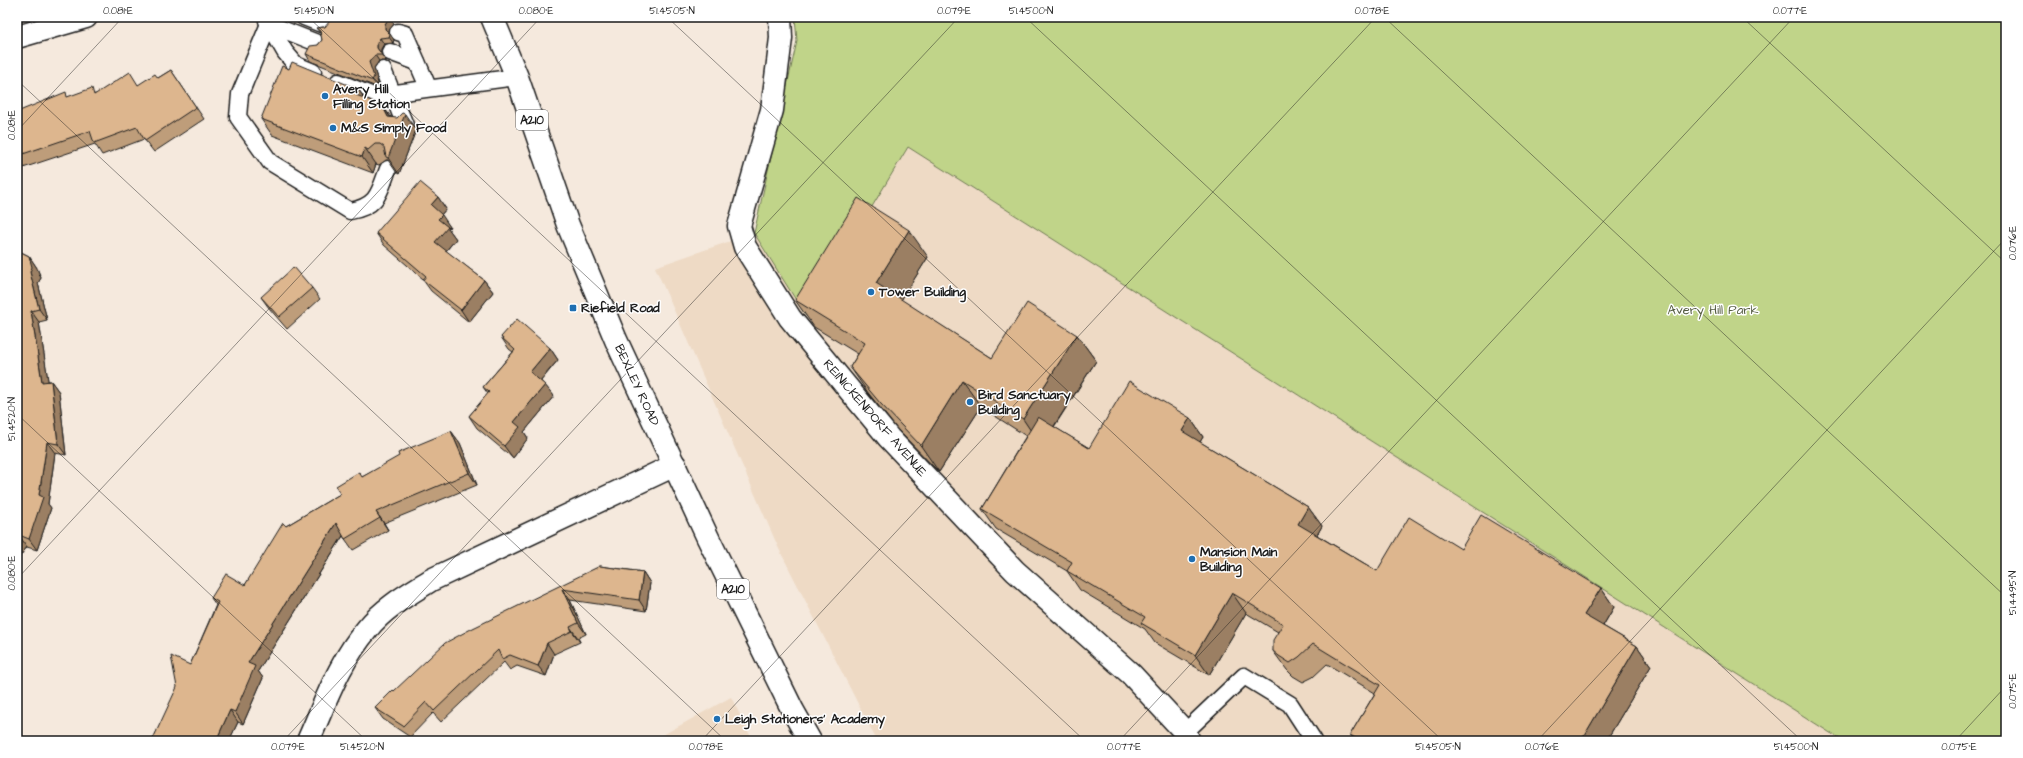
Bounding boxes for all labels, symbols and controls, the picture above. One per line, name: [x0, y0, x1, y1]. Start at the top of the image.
text: 0.081°E: [103, 4, 133, 18]
text: 51.4510°N: [294, 4, 334, 18]
text: 0.080°E: [519, 4, 554, 18]
text: 51.4505°N: [649, 4, 695, 18]
text: 0.079°E: [937, 4, 971, 18]
text: 51.4500°N: [1009, 4, 1053, 18]
text: 0.078°E: [1355, 4, 1389, 18]
text: 0.077°E: [1773, 4, 1807, 18]
place label: Avery Hill Filling Station: [333, 80, 410, 115]
marker: Avery Hill Filling Station: [320, 91, 330, 101]
text: 0.081°E: [5, 110, 19, 140]
road number: A210: [516, 110, 548, 130]
place label: M&S Simply Food: [341, 119, 447, 138]
marker: M&S Simply Food: [328, 123, 338, 133]
text: 0.076°E: [2006, 226, 2020, 260]
place label: Tower Building: [878, 283, 966, 303]
marker: Tower Building: [866, 287, 876, 297]
place label: Riefield Road: [581, 299, 660, 317]
park label: Avery Hill Park: [1668, 301, 1758, 320]
marker: Riefield Road: [568, 303, 578, 313]
street label: BEXLEY ROAD: [610, 341, 664, 429]
street label: REINICKENDORF AVENUE: [819, 356, 931, 481]
place label: Bird Sanctuary Building: [978, 386, 1072, 421]
text: 51.4520°N: [5, 397, 19, 441]
marker: Bird Sanctuary Building: [965, 397, 975, 407]
place label: Mansion Main Building: [1200, 543, 1278, 578]
marker: Mansion Main Building: [1187, 554, 1197, 564]
text: 0.080°E: [5, 555, 19, 590]
text: 51.4495°N: [2006, 571, 2020, 615]
road number: A210: [717, 579, 749, 599]
text: 0.075°E: [2006, 673, 2020, 709]
place label: Leigh Stationers' Academy: [725, 710, 886, 730]
marker: Leigh Stationers' Academy: [712, 714, 722, 724]
text: 0.079°E: [271, 740, 305, 754]
text: 51.4520°N: [340, 740, 384, 754]
text: 0.078°E: [689, 740, 723, 754]
text: 0.077°E: [1107, 740, 1141, 754]
text: 51.4505°N: [1415, 740, 1461, 754]
text: 0.076°E: [1525, 740, 1559, 754]
text: 51.4500°N: [1774, 740, 1818, 754]
text: 0.075°E: [1941, 740, 1977, 754]

